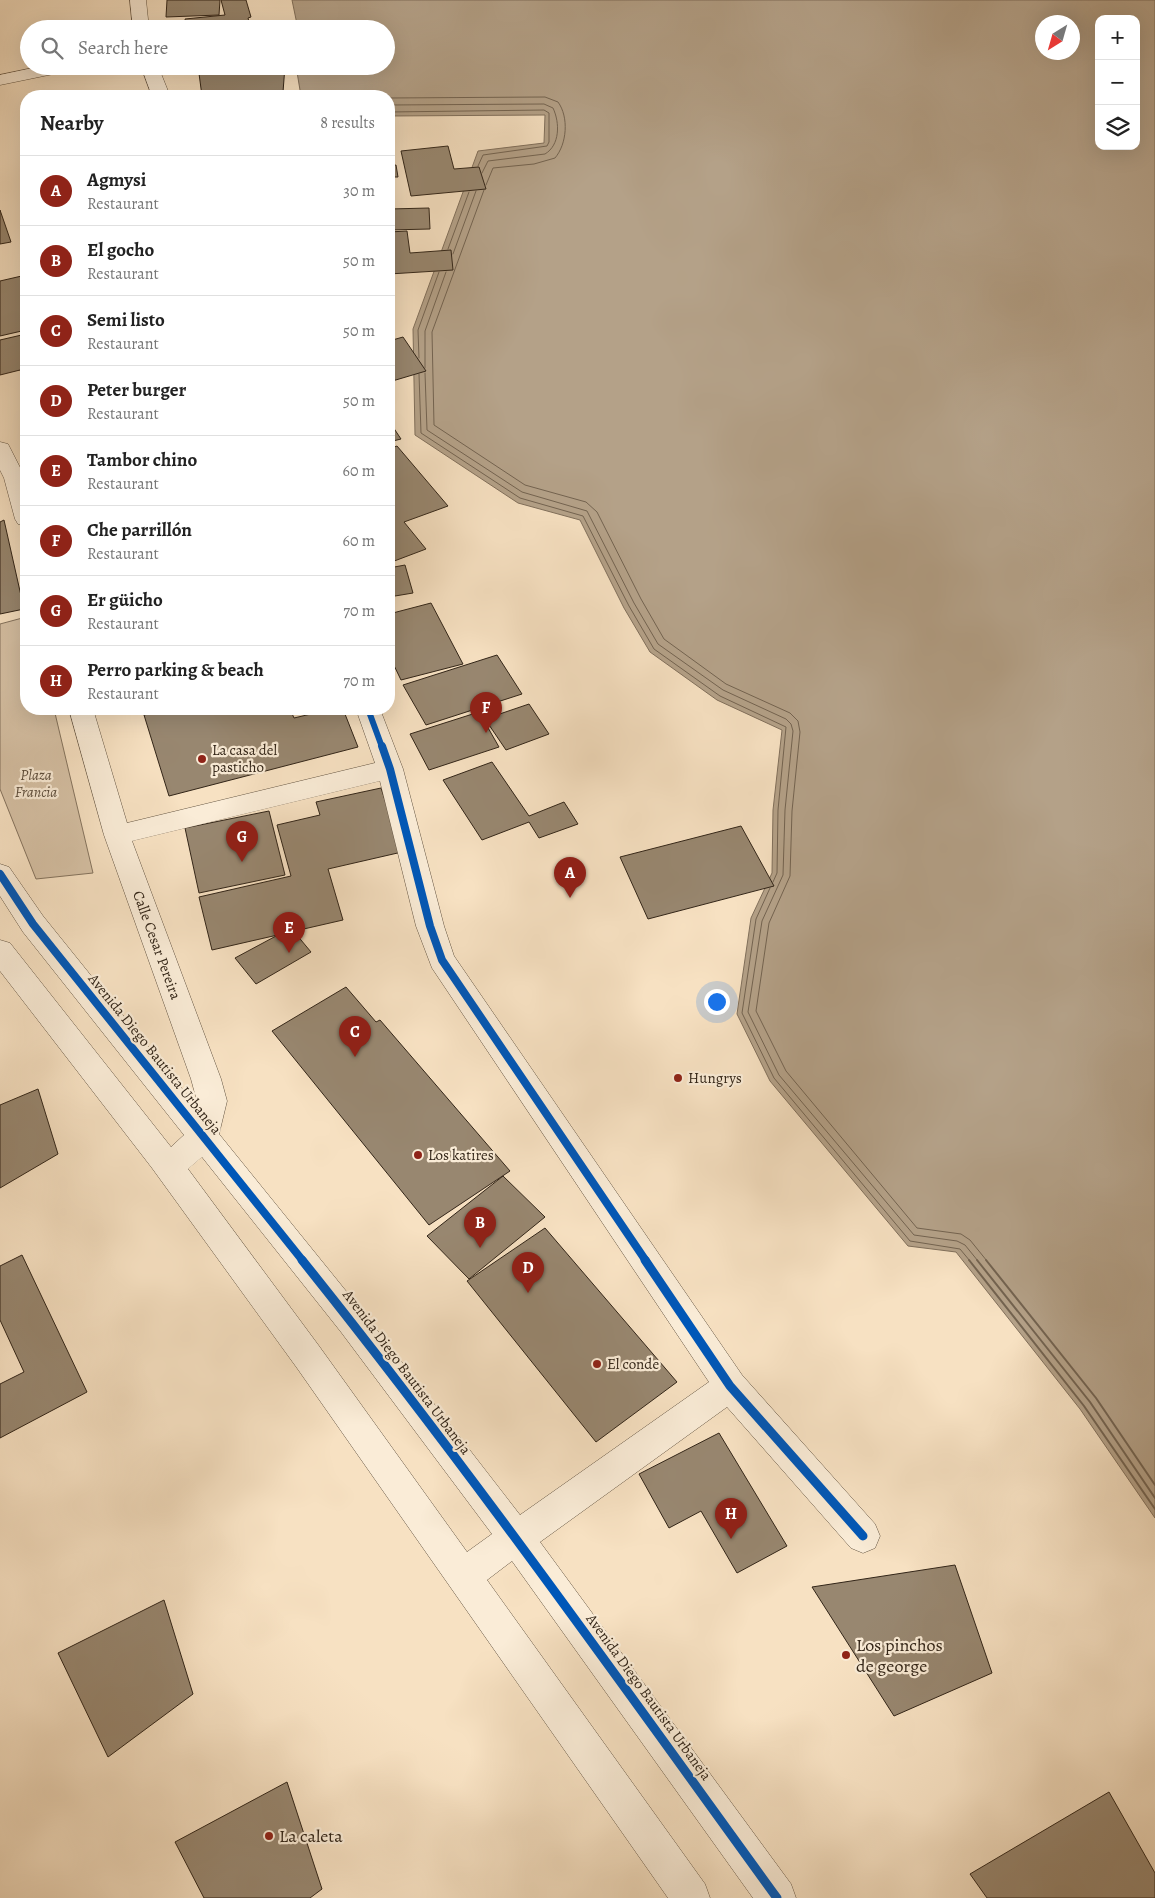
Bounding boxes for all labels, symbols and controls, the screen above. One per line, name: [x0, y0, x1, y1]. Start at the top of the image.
north arrow: [1035, 15, 1080, 60]
map controls: [1095, 15, 1140, 150]
button: +: [1095, 15, 1140, 60]
search box: [20, 20, 395, 75]
icon: search: [38, 34, 66, 62]
text: Search here: [78, 35, 168, 61]
button: −: [1095, 60, 1140, 105]
button: layers: [1095, 105, 1140, 150]
text: Nearby: [40, 109, 103, 137]
text: 8 results: [320, 112, 375, 134]
text: Agmysi: [87, 167, 146, 193]
text: A: [51, 180, 61, 202]
text: 30 m: [343, 180, 375, 202]
text: Restaurant: [87, 193, 159, 215]
text: El gocho: [87, 237, 154, 263]
text: B: [51, 250, 61, 272]
text: 50 m: [343, 250, 375, 272]
text: Restaurant: [87, 263, 159, 285]
text: Semi listo: [87, 307, 165, 333]
text: C: [51, 320, 61, 342]
text: 50 m: [343, 320, 375, 342]
text: Restaurant: [87, 333, 159, 355]
text: Peter burger: [87, 377, 186, 403]
text: D: [50, 390, 62, 412]
text: 50 m: [343, 390, 375, 412]
text: Restaurant: [87, 403, 159, 425]
text: Tambor chino: [87, 447, 197, 473]
text: E: [51, 460, 61, 482]
text: 60 m: [343, 460, 375, 482]
text: Restaurant: [87, 473, 159, 495]
text: Che parrillón: [87, 517, 192, 543]
text: F: [52, 530, 60, 552]
text: 60 m: [343, 530, 375, 552]
text: Restaurant: [87, 543, 159, 565]
text: Er güicho: [87, 587, 163, 613]
text: G: [51, 600, 61, 622]
text: 70 m: [343, 600, 375, 622]
text: Restaurant: [87, 613, 159, 635]
text: Perro parking & beach: [87, 657, 264, 683]
text: H: [50, 670, 62, 692]
text: 70 m: [343, 670, 375, 692]
text: Restaurant: [87, 683, 159, 705]
pin: F: [470, 692, 502, 733]
place label: La casa del pasticho: [212, 740, 278, 777]
marker: La casa del pasticho: [196, 753, 208, 765]
park label: Plaza Francia: [15, 765, 57, 802]
pin: G: [226, 821, 258, 862]
pin: A: [554, 857, 586, 898]
street label: Calle Cesar Pereira: [128, 888, 186, 1002]
pin: E: [273, 912, 305, 953]
street label: Avenida Diego Bautista Urbaneja: [83, 969, 226, 1139]
your location: [704, 989, 730, 1015]
pin: C: [339, 1016, 371, 1057]
place label: Hungrys: [688, 1068, 742, 1088]
marker: Hungrys: [672, 1072, 684, 1084]
place label: Los katires: [428, 1145, 494, 1165]
marker: Los katires: [412, 1149, 424, 1161]
pin: B: [464, 1207, 496, 1248]
pin: D: [512, 1252, 544, 1293]
street label: Avenida Diego Bautista Urbaneja: [338, 1285, 476, 1458]
place label: El conde: [607, 1354, 659, 1374]
marker: El conde: [591, 1358, 603, 1370]
pin: H: [715, 1498, 747, 1539]
street label: Avenida Diego Bautista Urbaneja: [581, 1609, 716, 1784]
place label: Los pinchos de george: [856, 1633, 943, 1678]
marker: Los pinchos de george: [840, 1649, 852, 1661]
place label: La caleta: [279, 1824, 343, 1848]
marker: La caleta: [263, 1830, 275, 1842]

